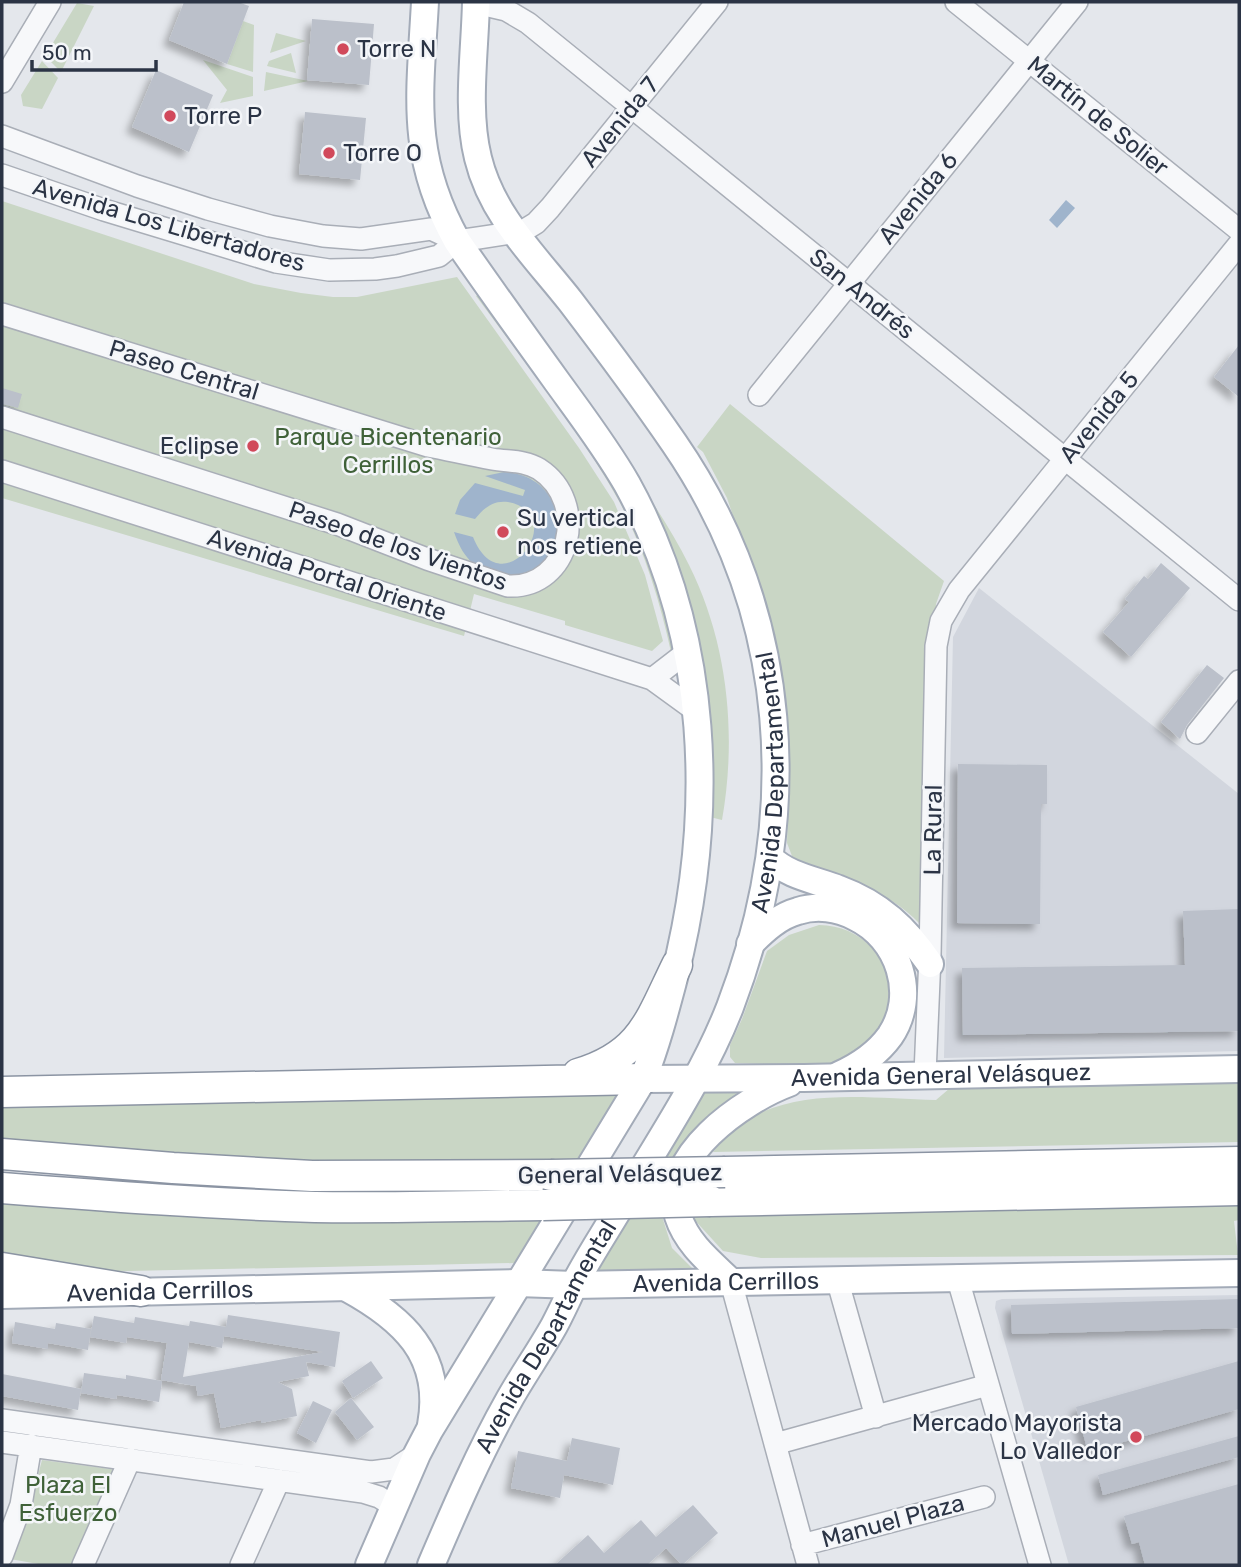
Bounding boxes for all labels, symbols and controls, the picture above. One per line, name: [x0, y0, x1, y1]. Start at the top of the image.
scale bar: [32, 28, 156, 72]
place label: Torre N: [357, 35, 436, 63]
text: 50 m: [42, 40, 92, 65]
marker: Torre N: [335, 41, 351, 57]
street label: Martín de Solier: [1022, 51, 1174, 181]
street label: Avenida 7: [575, 71, 665, 173]
place label: Torre P: [184, 102, 262, 130]
marker: Torre P: [162, 108, 178, 124]
place label: Torre O: [343, 139, 422, 167]
marker: Torre O: [321, 145, 337, 161]
street label: Avenida 6: [873, 147, 963, 249]
street label: Avenida Los Libertadores: [30, 173, 308, 277]
street label: San Andrés: [804, 243, 920, 345]
street label: Paseo Central: [106, 334, 262, 406]
street label: Avenida 5: [1054, 366, 1144, 468]
park label: Parque Bicentenario Cerrillos: [274, 423, 502, 479]
place label: Eclipse: [160, 432, 239, 460]
marker: Eclipse: [245, 438, 261, 454]
street label: Paseo de los Vientos: [285, 495, 511, 597]
place label: Su vertical nos retiene: [517, 504, 642, 560]
street label: Avenida Portal Oriente: [204, 523, 450, 627]
marker: Su vertical nos retiene: [495, 524, 511, 540]
street label: Avenida Departamental: [745, 649, 790, 916]
street label: La Rural: [918, 784, 948, 876]
street label: Avenida General Velásquez: [791, 1058, 1091, 1092]
street label: General Velásquez: [517, 1158, 723, 1190]
street label: Avenida Departamental: [470, 1215, 622, 1457]
street label: Avenida Cerrillos: [632, 1267, 819, 1298]
street label: Avenida Cerrillos: [66, 1275, 254, 1307]
place label: Mercado Mayorista Lo Valledor: [912, 1409, 1122, 1465]
marker: Mercado Mayorista Lo Valledor: [1128, 1429, 1144, 1445]
park label: Plaza El Esfuerzo: [19, 1471, 117, 1527]
street label: Manuel Plaza: [819, 1489, 967, 1553]

